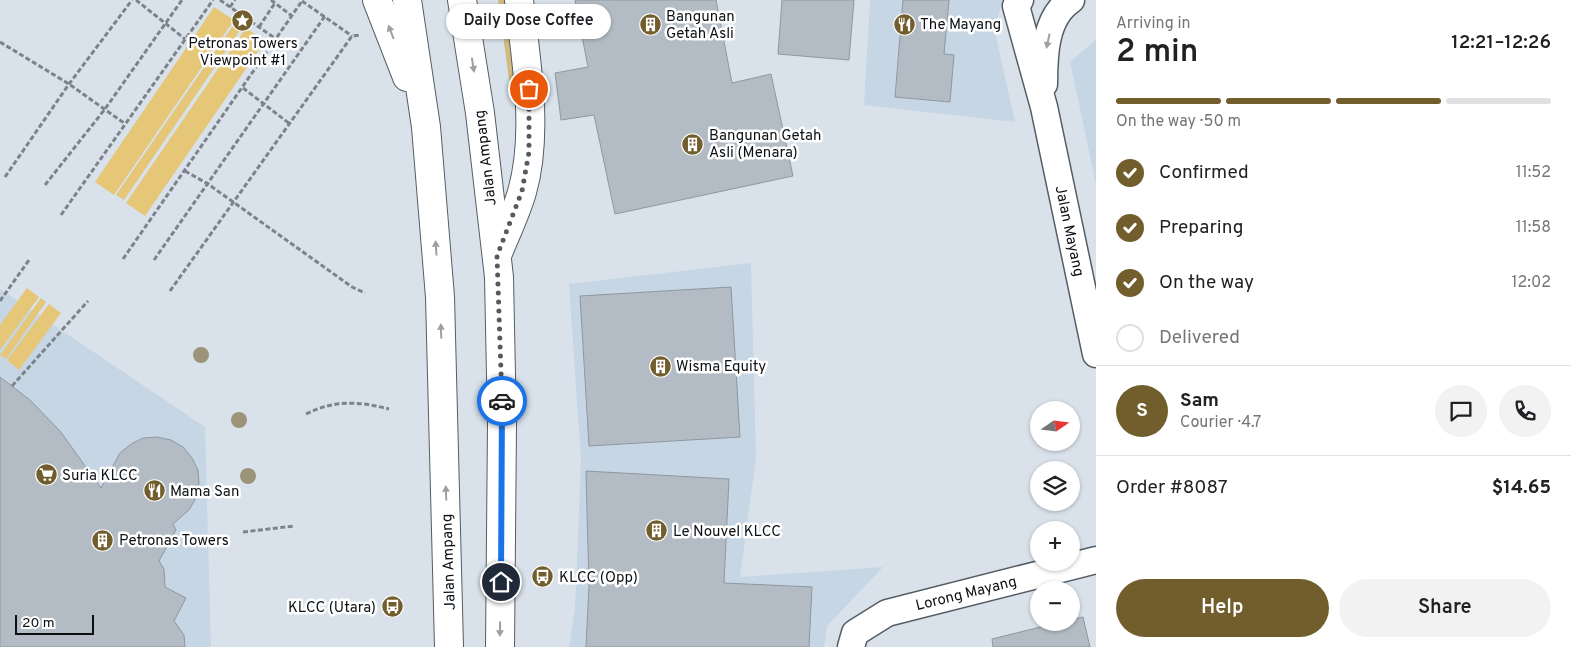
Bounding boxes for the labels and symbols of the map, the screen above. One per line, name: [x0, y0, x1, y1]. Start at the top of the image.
callout: Daily Dose Coffee: [446, 4, 612, 39]
place icon: Petronas Towers Viewpoint #1: [231, 8, 255, 32]
place label: Bangunan Getah Asli: [666, 8, 735, 44]
restaurant icon: The Mayang: [892, 12, 916, 36]
building icon: Bangunan Getah Asli: [638, 13, 662, 37]
place label: The Mayang: [920, 16, 1001, 35]
one-way arrow: [387, 25, 394, 40]
one-way arrow: [1044, 33, 1052, 48]
place label: Petronas Towers Viewpoint #1: [188, 35, 298, 71]
one-way arrow: [469, 58, 477, 74]
pin: [508, 68, 550, 110]
street label: Jalan Ampang: [471, 109, 502, 207]
place label: Bangunan Getah Asli (Menara): [709, 127, 821, 163]
building icon: Bangunan Getah Asli (Menara): [681, 132, 705, 156]
street label: Jalan Mayang: [1050, 184, 1087, 278]
one-way arrow: [432, 240, 440, 256]
one-way arrow: [436, 323, 444, 339]
building icon: Wisma Equity: [648, 354, 672, 378]
place label: Wisma Equity: [676, 358, 766, 377]
courier: [477, 376, 527, 426]
north arrow: [1030, 401, 1080, 451]
supermarket icon: Suria KLCC: [34, 463, 58, 487]
place label: Suria KLCC: [62, 467, 138, 486]
restaurant icon: Mama San: [142, 479, 166, 503]
place label: Mama San: [170, 483, 239, 502]
one-way arrow: [441, 485, 449, 501]
street label: Jalan Ampang: [438, 513, 461, 610]
building icon: Le Nouvel KLCC: [645, 519, 669, 543]
place label: Le Nouvel KLCC: [673, 523, 781, 542]
building icon: Petronas Towers: [91, 528, 115, 552]
place label: Petronas Towers: [119, 532, 229, 551]
pin: [480, 561, 522, 603]
bus stop icon: KLCC (Opp): [531, 565, 555, 589]
place label: KLCC (Opp): [559, 569, 638, 588]
street label: Lorong Mayang: [914, 573, 1019, 616]
bus stop icon: KLCC (Utara): [380, 595, 404, 619]
place label: KLCC (Utara): [288, 599, 376, 618]
scale bar: [15, 612, 94, 635]
one-way arrow: [496, 621, 504, 637]

